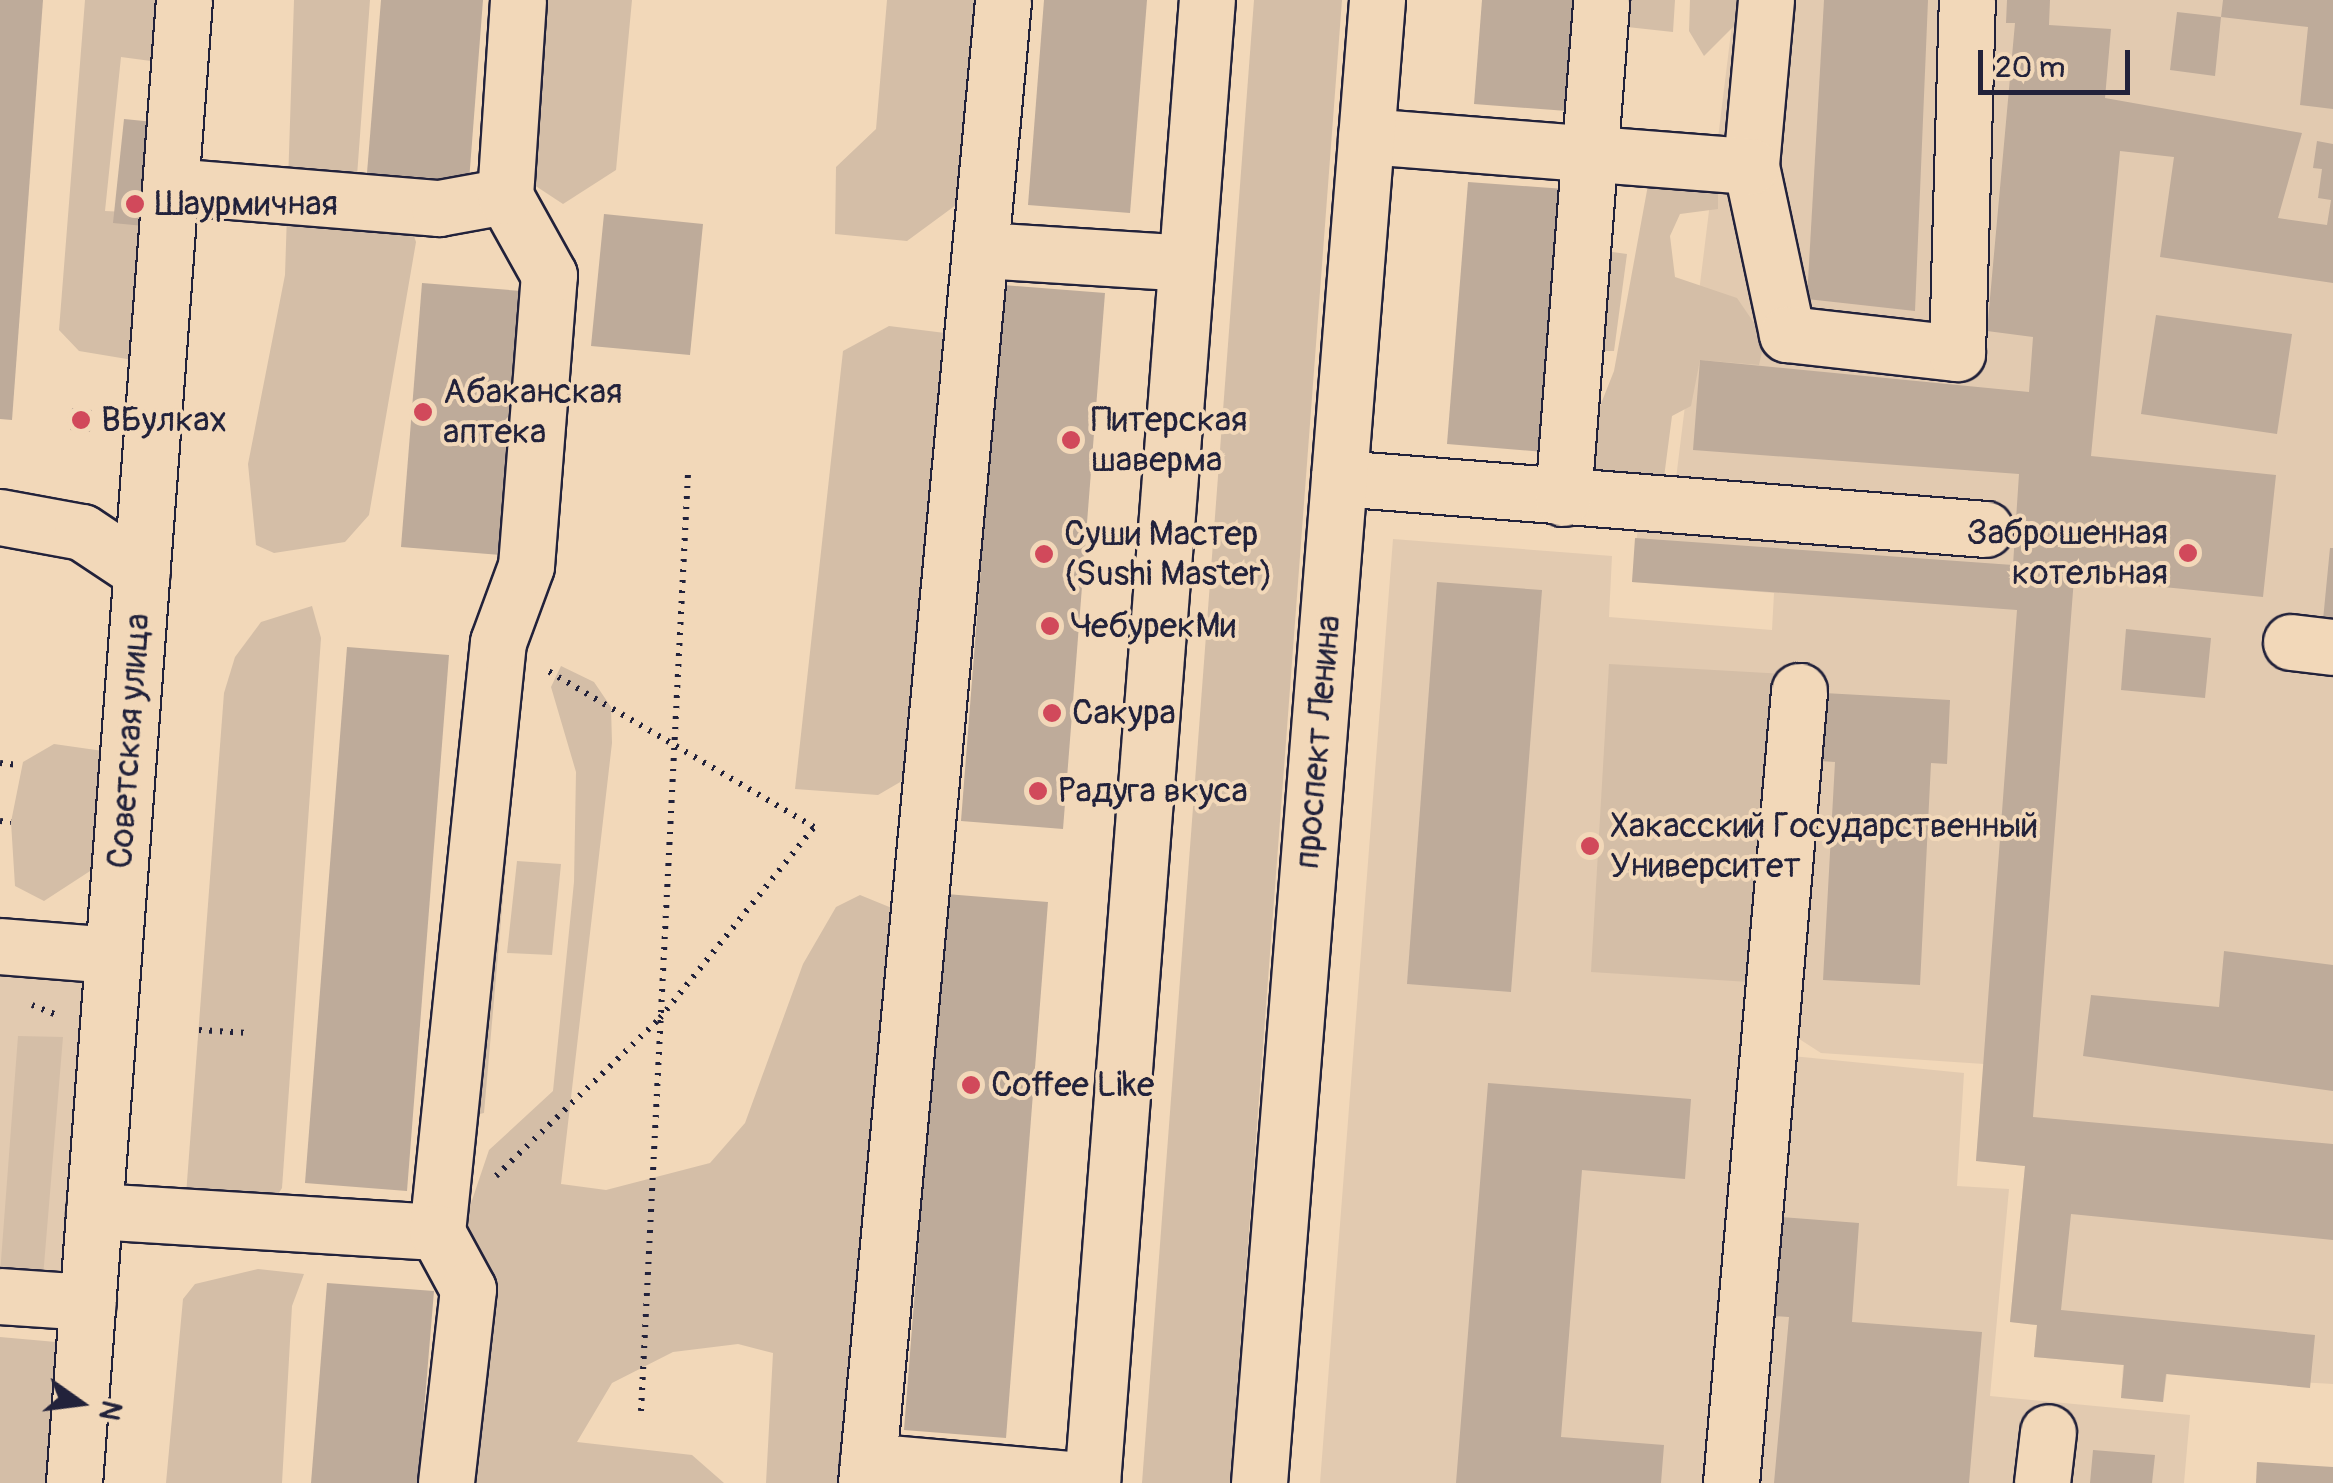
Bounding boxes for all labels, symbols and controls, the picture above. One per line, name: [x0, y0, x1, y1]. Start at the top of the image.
scale bar: [1983, 30, 2136, 92]
text: 20 m: [1995, 49, 2065, 86]
place label: Шаурмичная: [155, 183, 338, 225]
marker: Шаурмичная: [124, 193, 146, 215]
place label: Абаканская аптека: [443, 371, 622, 453]
place label: ВБулках: [101, 399, 227, 441]
place label: Питерская шаверма: [1091, 399, 1247, 481]
marker: Абаканская аптека: [412, 401, 434, 423]
marker: ВБулках: [70, 409, 92, 431]
marker: Питерская шаверма: [1060, 429, 1082, 451]
place label: Заброшенная котельная: [1967, 512, 2168, 594]
place label: Суши Мастер (Sushi Master): [1064, 513, 1273, 595]
marker: Заброшенная котельная: [2177, 542, 2199, 564]
marker: Суши Мастер (Sushi Master): [1033, 543, 1055, 565]
place label: ЧебурекМи: [1070, 605, 1236, 647]
street label: Советская улица: [99, 612, 159, 870]
street label: проспект Ленина: [1286, 614, 1350, 870]
marker: ЧебурекМи: [1039, 615, 1061, 637]
place label: Сакура: [1072, 692, 1176, 734]
marker: Сакура: [1041, 702, 1063, 724]
place label: Радуга вкуса: [1058, 770, 1248, 812]
marker: Радуга вкуса: [1027, 780, 1049, 802]
place label: Хакасский Государственный Университет: [1610, 805, 2038, 887]
marker: Хакасский Государственный Университет: [1579, 835, 1601, 857]
place label: Coffee Like: [991, 1064, 1154, 1106]
marker: Coffee Like: [960, 1074, 982, 1096]
north arrow: [30, 1353, 130, 1453]
text: N: [90, 1397, 129, 1424]

